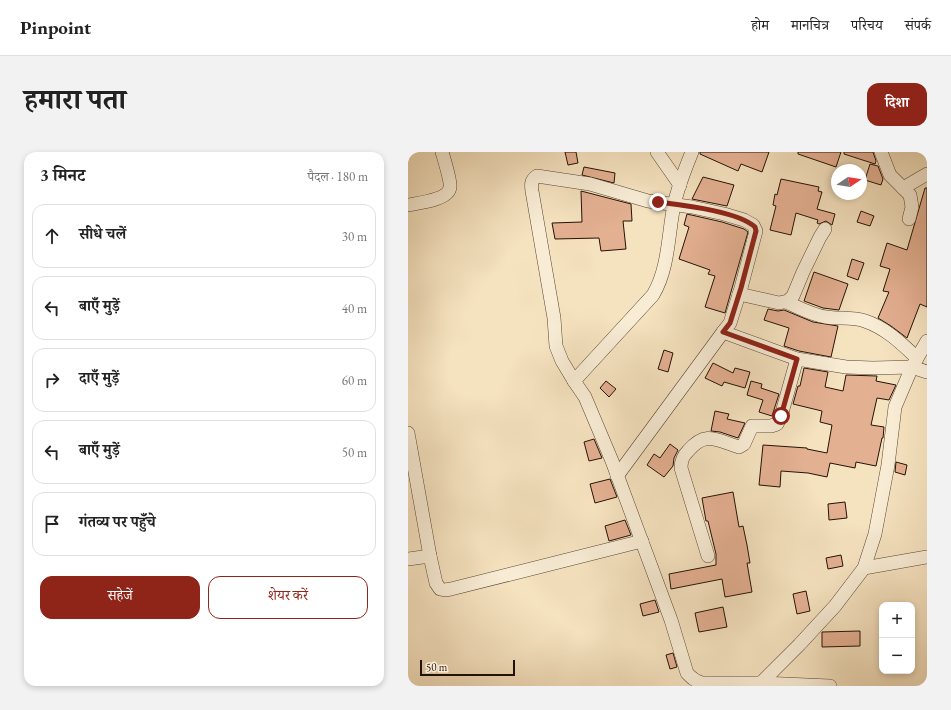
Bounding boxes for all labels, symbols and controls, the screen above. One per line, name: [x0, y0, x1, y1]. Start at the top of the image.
text: Pinpoint: [20, 15, 91, 40]
text: होम: [751, 16, 769, 34]
text: मानचित्र: [791, 16, 829, 34]
text: परिचय: [851, 16, 883, 34]
text: संपर्क: [905, 16, 931, 34]
text: हमारा पता: [24, 81, 126, 117]
button: दिशा: [867, 83, 927, 126]
text: 3 मिनट: [40, 164, 85, 186]
north arrow: [831, 164, 867, 200]
text: पैदल · 180 m: [308, 168, 368, 185]
route end: [649, 193, 667, 211]
text: सीधे चलें: [79, 224, 126, 243]
icon: ahead: [41, 225, 63, 247]
text: 30 m: [342, 228, 367, 245]
text: बाएँ मुड़ें: [79, 296, 120, 315]
icon: left: [41, 297, 63, 319]
text: 40 m: [342, 300, 367, 317]
text: दाएँ मुड़ें: [79, 368, 119, 387]
icon: right: [41, 369, 63, 391]
text: 60 m: [342, 372, 367, 389]
route start: [772, 407, 790, 425]
text: बाएँ मुड़ें: [79, 440, 120, 459]
icon: left: [41, 441, 63, 463]
text: 50 m: [342, 444, 367, 461]
text: गंतव्य पर पहुँचे: [79, 512, 156, 531]
icon: arrive: [41, 513, 63, 535]
button: सहेजें: [40, 576, 200, 619]
button: शेयर करें: [208, 576, 368, 619]
map controls: [879, 602, 915, 674]
button: +: [879, 602, 915, 638]
button: −: [879, 638, 915, 674]
scale bar: [420, 658, 515, 677]
text: 50 m: [426, 660, 447, 674]

